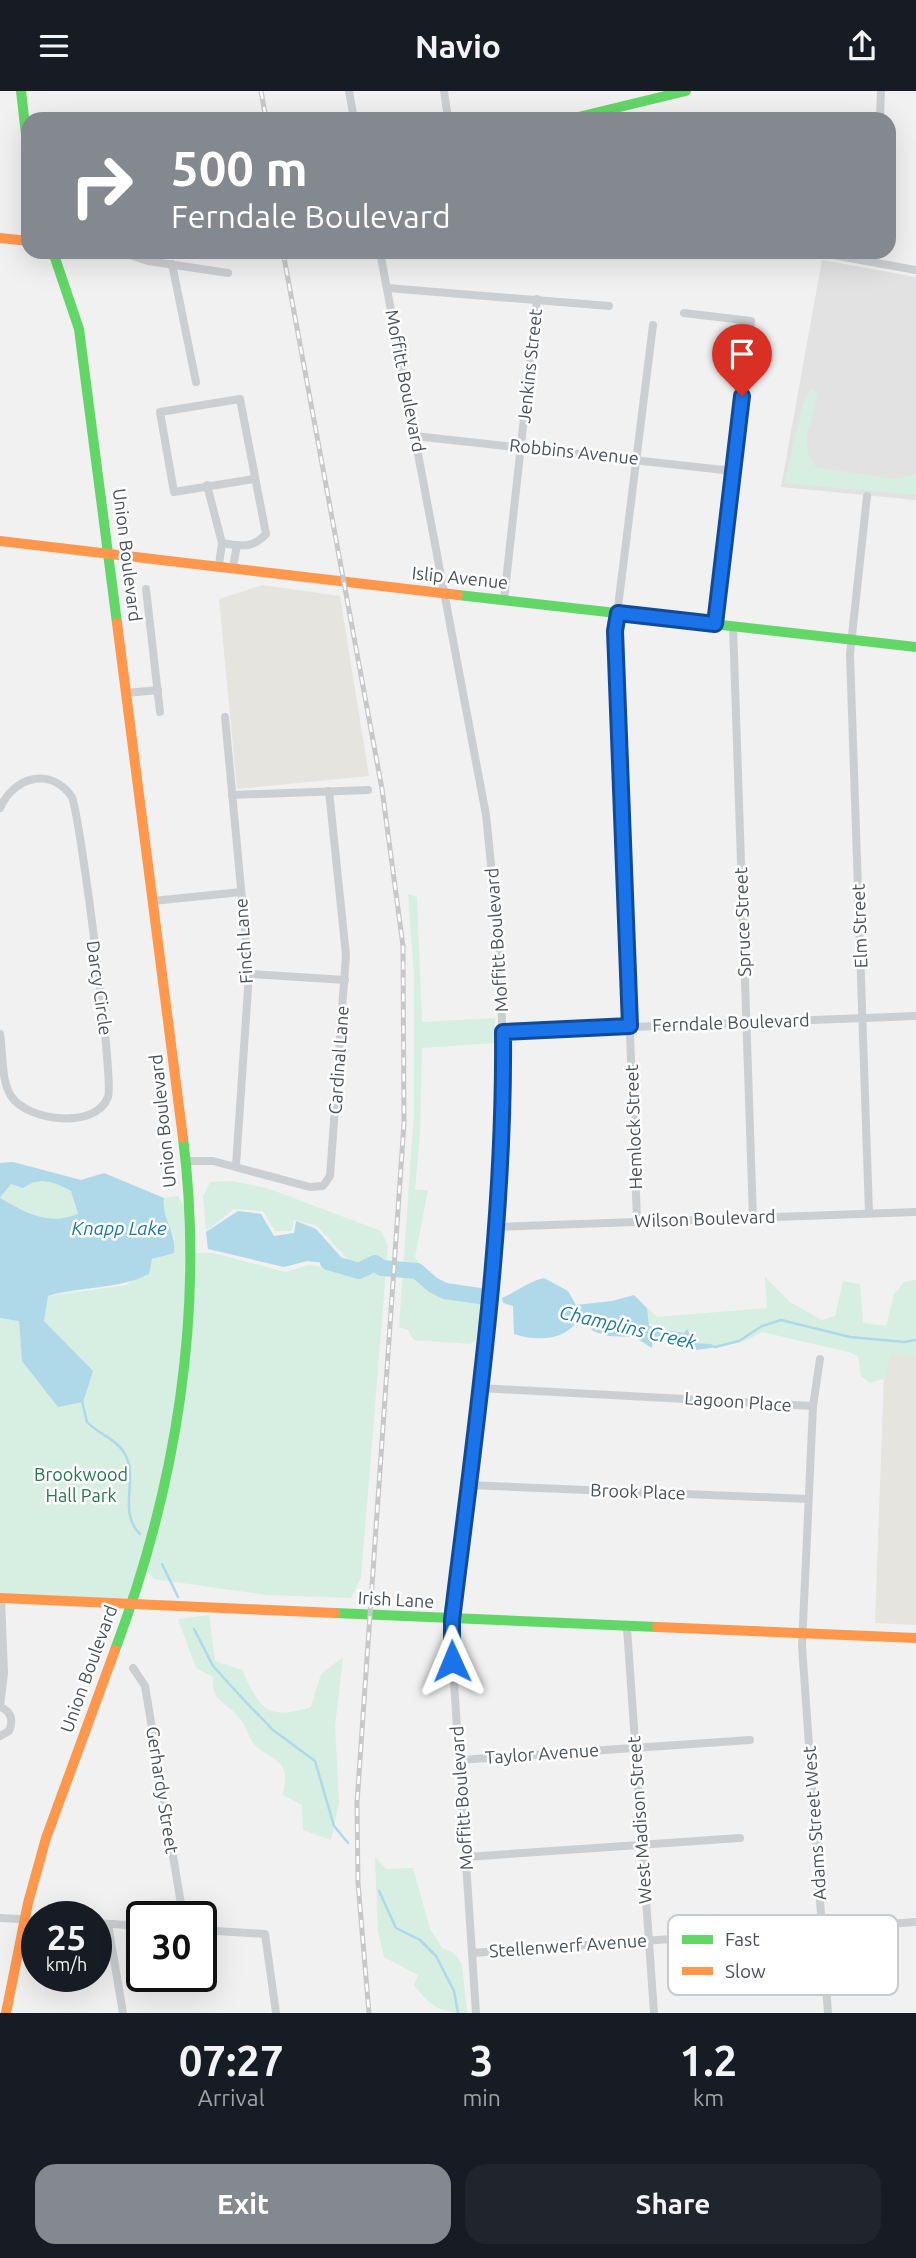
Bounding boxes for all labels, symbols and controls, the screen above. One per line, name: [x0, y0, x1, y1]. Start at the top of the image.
icon: menu: [35, 27, 73, 65]
icon: share: [843, 27, 881, 65]
text: Navio: [415, 28, 501, 64]
icon: right: [56, 140, 147, 231]
text: 500 m: [171, 140, 308, 195]
text: Ferndale Boulevard: [171, 198, 451, 234]
street label: Moffitt Boulevard: [382, 308, 430, 454]
street label: Jenkins Street: [513, 308, 545, 424]
pin: [712, 324, 772, 396]
icon: arrive: [723, 335, 761, 373]
street label: Robbins Avenue: [508, 434, 640, 468]
street label: Union Boulevard: [110, 487, 146, 623]
street label: Islip Avenue: [411, 562, 509, 592]
street label: Moffitt Boulevard: [481, 867, 511, 1013]
street label: Spruce Street: [730, 867, 754, 977]
street label: Elm Street: [848, 883, 870, 969]
street label: Finch Lane: [230, 898, 256, 984]
street label: Darcy Circle: [83, 939, 117, 1036]
street label: Cardinal Lane: [324, 1005, 352, 1115]
street label: Ferndale Boulevard: [652, 1009, 810, 1035]
street label: Union Boulevard: [145, 1053, 179, 1189]
street label: Hemlock Street: [621, 1064, 645, 1190]
street label: Wilson Boulevard: [634, 1206, 776, 1230]
water label: Knapp Lake: [71, 1217, 167, 1239]
water label: Champlins Creek: [557, 1301, 699, 1353]
street label: Lagoon Place: [684, 1387, 792, 1415]
park label: Brookwood Hall Park: [34, 1464, 128, 1505]
street label: Brook Place: [590, 1479, 686, 1503]
street label: Irish Lane: [357, 1587, 435, 1611]
street label: Union Boulevard: [56, 1602, 120, 1735]
position arrow: [415, 1624, 489, 1698]
street label: Gerhardy Street: [143, 1725, 183, 1855]
street label: Moffitt Boulevard: [446, 1725, 476, 1871]
street label: West Madison Street: [623, 1736, 655, 1905]
street label: Taylor Avenue: [484, 1739, 600, 1767]
street label: Adams Street West: [799, 1745, 829, 1901]
speed limit sign: 30: [126, 1901, 217, 1992]
legend: [668, 1915, 898, 1995]
text: 25: [47, 1917, 86, 1957]
text: Fast: [725, 1928, 760, 1950]
street label: Stellenwerf Avenue: [488, 1930, 648, 1961]
text: km/h: [46, 1954, 87, 1974]
text: Slow: [725, 1960, 766, 1982]
text: 07:27: [179, 2037, 284, 2084]
text: 3: [470, 2037, 494, 2084]
text: 1.2: [680, 2037, 737, 2084]
text: Arrival: [198, 2085, 265, 2110]
text: min: [462, 2085, 501, 2110]
text: km: [693, 2085, 724, 2110]
button: Exit: [35, 2164, 451, 2244]
button: Share: [465, 2164, 881, 2244]

